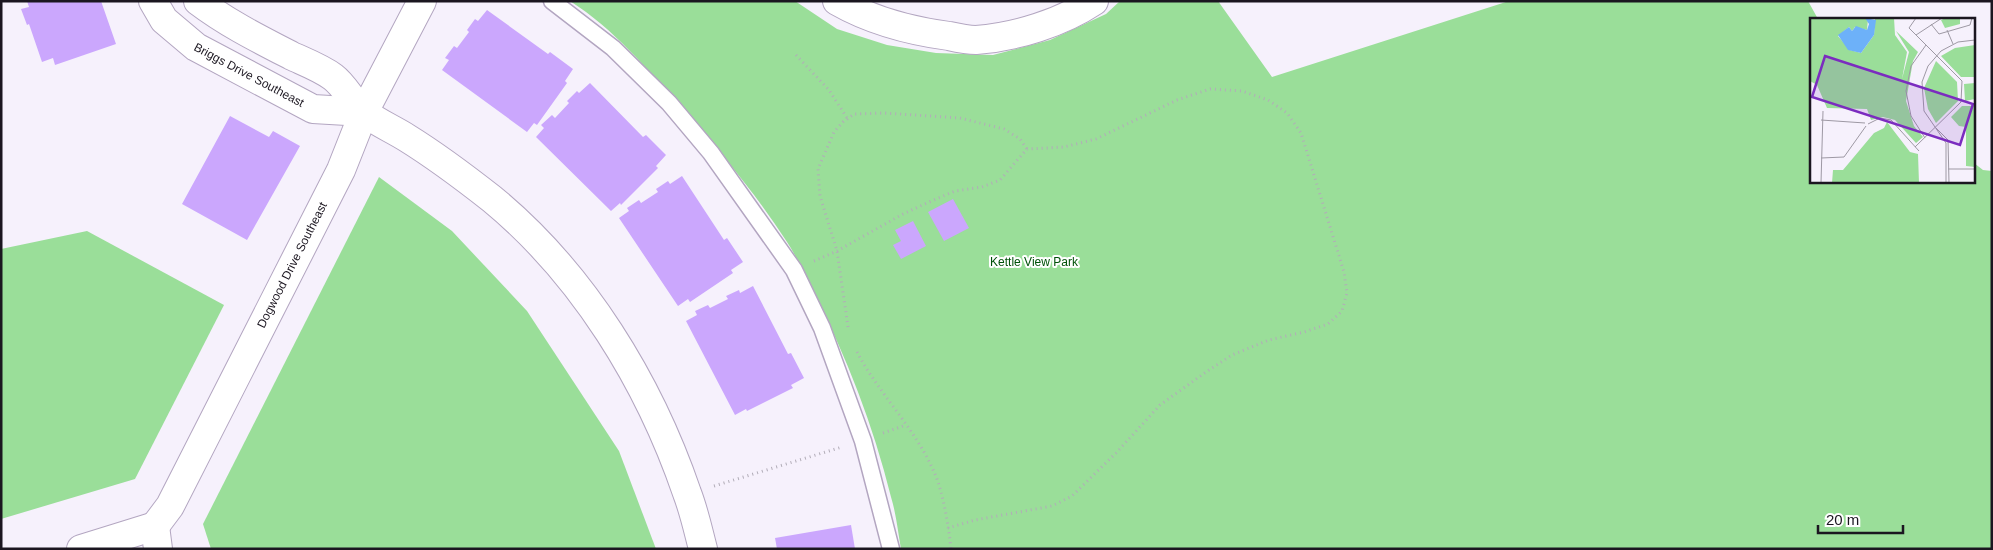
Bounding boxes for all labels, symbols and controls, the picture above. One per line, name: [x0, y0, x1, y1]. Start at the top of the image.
inset map: [1810, 18, 1976, 182]
street label: Briggs Drive Southeast: [192, 40, 307, 110]
street label: Dogwood Drive Southeast: [254, 199, 330, 330]
park label: Kettle View Park: [990, 255, 1079, 269]
scale bar: [1818, 502, 1903, 534]
text: 20 m: [1826, 511, 1859, 528]

